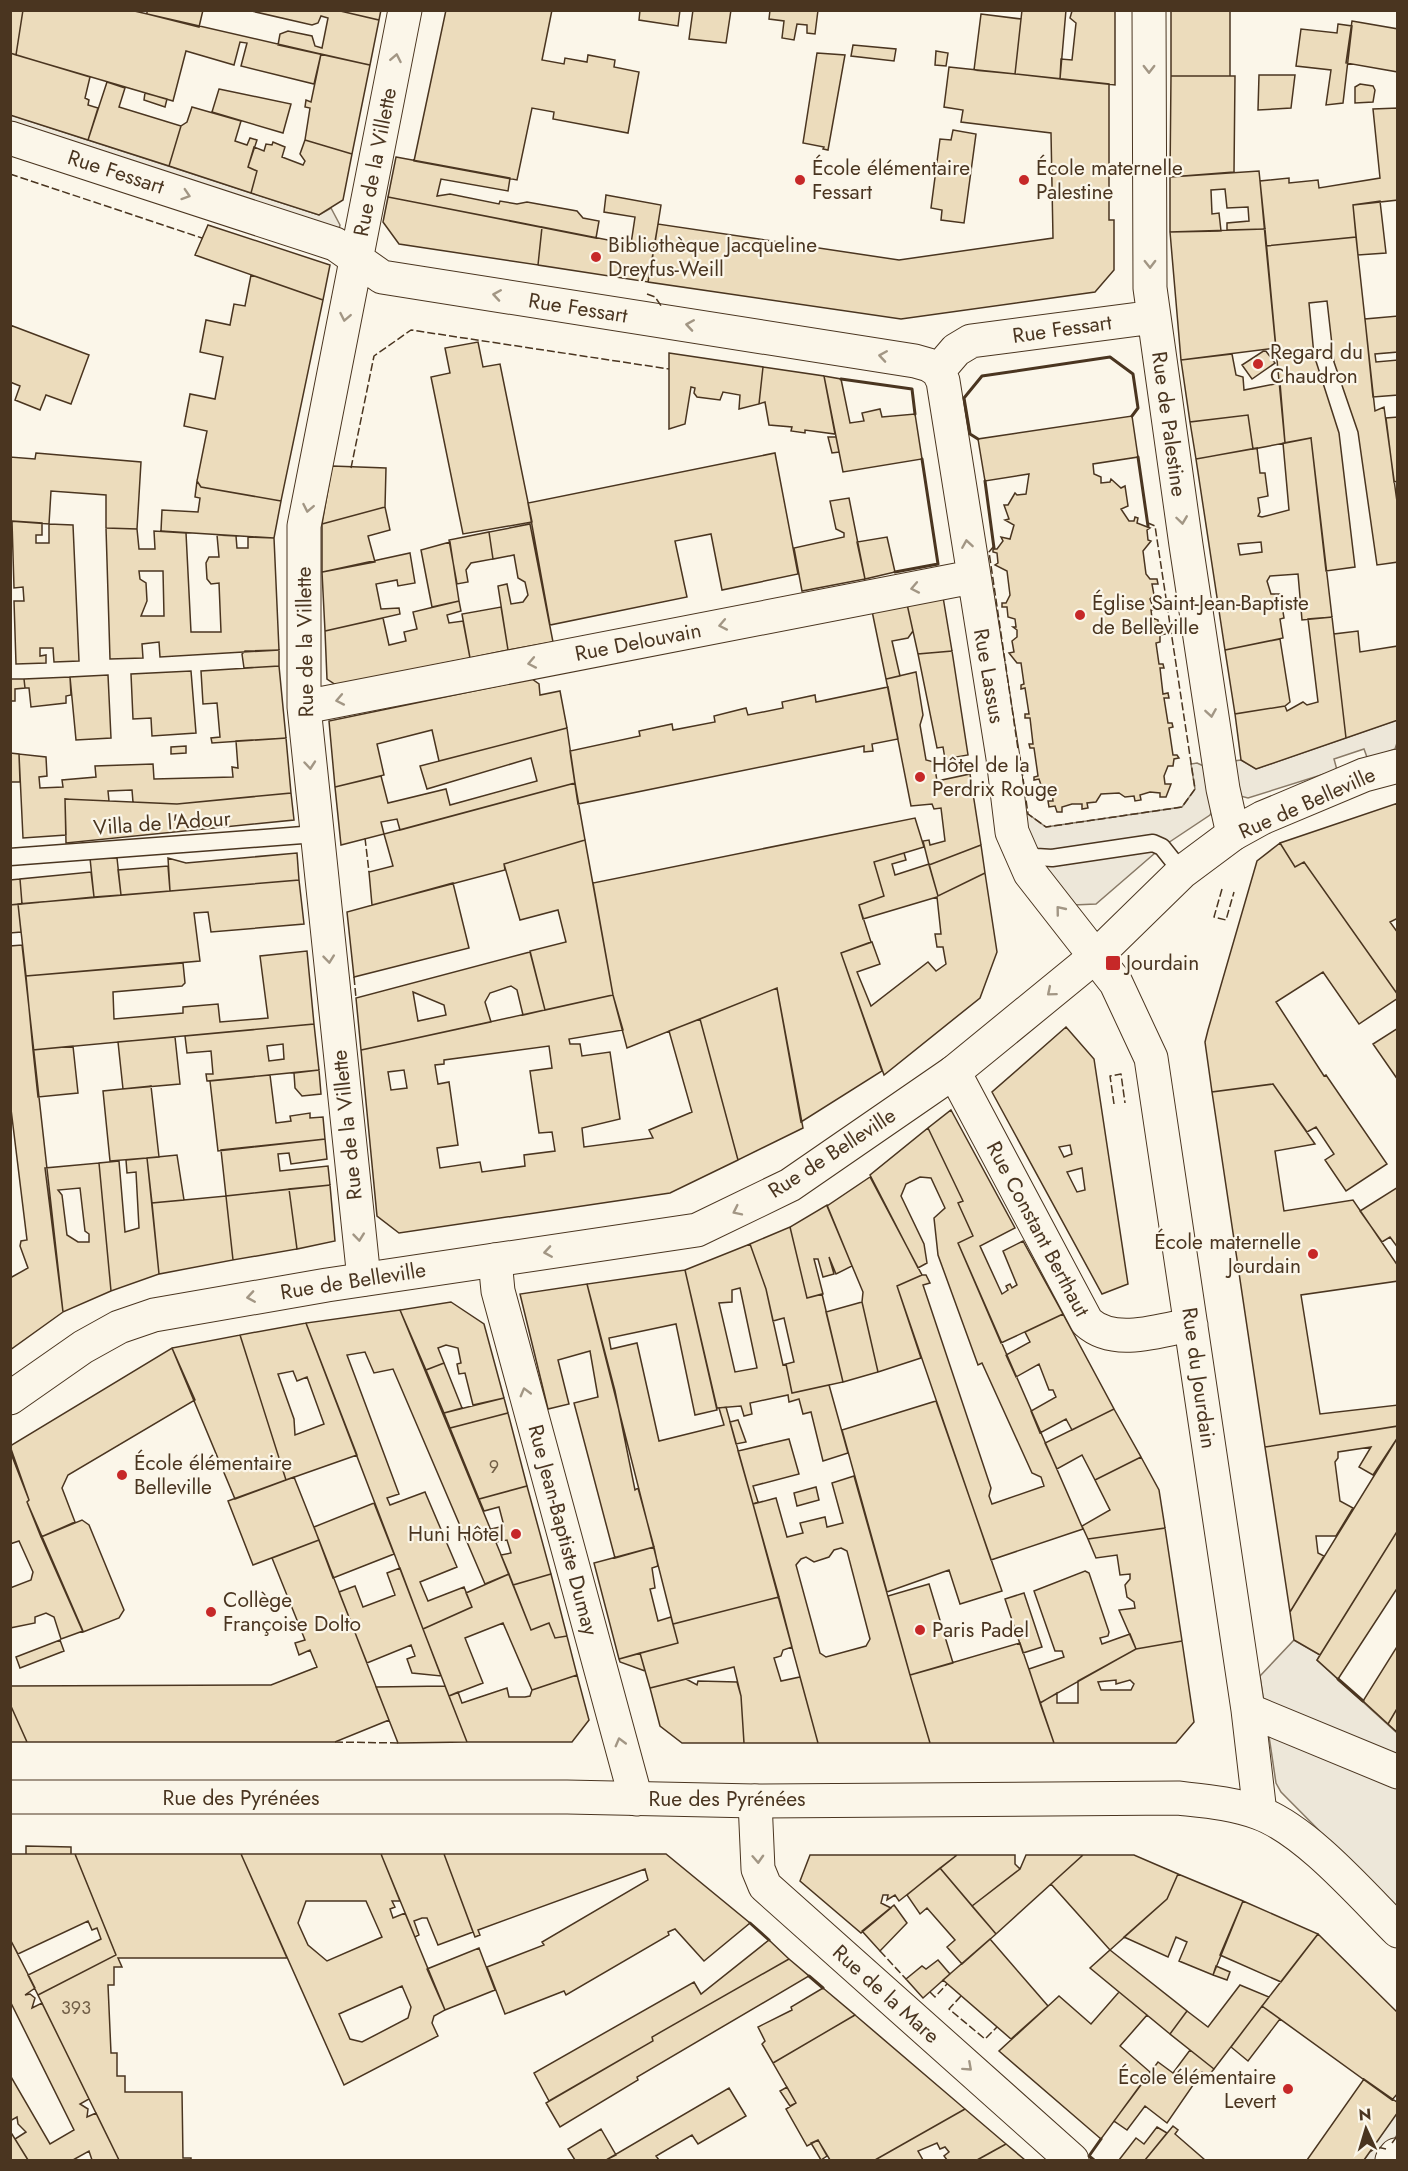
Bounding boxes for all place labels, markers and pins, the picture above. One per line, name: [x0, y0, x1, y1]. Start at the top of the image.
place label: École élémentaire Fessart: [812, 153, 970, 207]
place label: École maternelle Palestine: [1036, 153, 1183, 207]
marker: École élémentaire Fessart: [793, 173, 807, 187]
marker: École maternelle Palestine: [1017, 173, 1031, 187]
place label: Bibliothèque Jacqueline Dreyfus-Weill: [608, 230, 817, 284]
marker: Bibliothèque Jacqueline Dreyfus-Weill: [589, 250, 603, 264]
place label: Regard du Chaudron: [1270, 337, 1363, 391]
marker: Regard du Chaudron: [1251, 357, 1265, 371]
place label: Église Saint-Jean-Baptiste de Belleville: [1092, 588, 1309, 642]
marker: Église Saint-Jean-Baptiste de Belleville: [1073, 608, 1087, 622]
place label: Hôtel de la Perdrix Rouge: [932, 750, 1058, 804]
marker: Hôtel de la Perdrix Rouge: [913, 770, 927, 784]
place label: Jourdain: [1123, 948, 1199, 978]
marker: Jourdain: [1104, 954, 1122, 972]
place label: École maternelle Jourdain: [1154, 1227, 1301, 1281]
marker: École maternelle Jourdain: [1306, 1247, 1320, 1261]
place label: École élémentaire Belleville: [134, 1448, 292, 1502]
marker: École élémentaire Belleville: [115, 1468, 129, 1482]
place label: Huni Hôtel: [408, 1519, 504, 1549]
marker: Huni Hôtel: [509, 1527, 523, 1541]
place label: Collège Françoise Dolto: [223, 1585, 361, 1639]
marker: Collège Françoise Dolto: [204, 1605, 218, 1619]
place label: Paris Padel: [932, 1615, 1029, 1645]
marker: Paris Padel: [913, 1623, 927, 1637]
place label: École élémentaire Levert: [1118, 2062, 1276, 2116]
marker: École élémentaire Levert: [1281, 2082, 1295, 2096]

